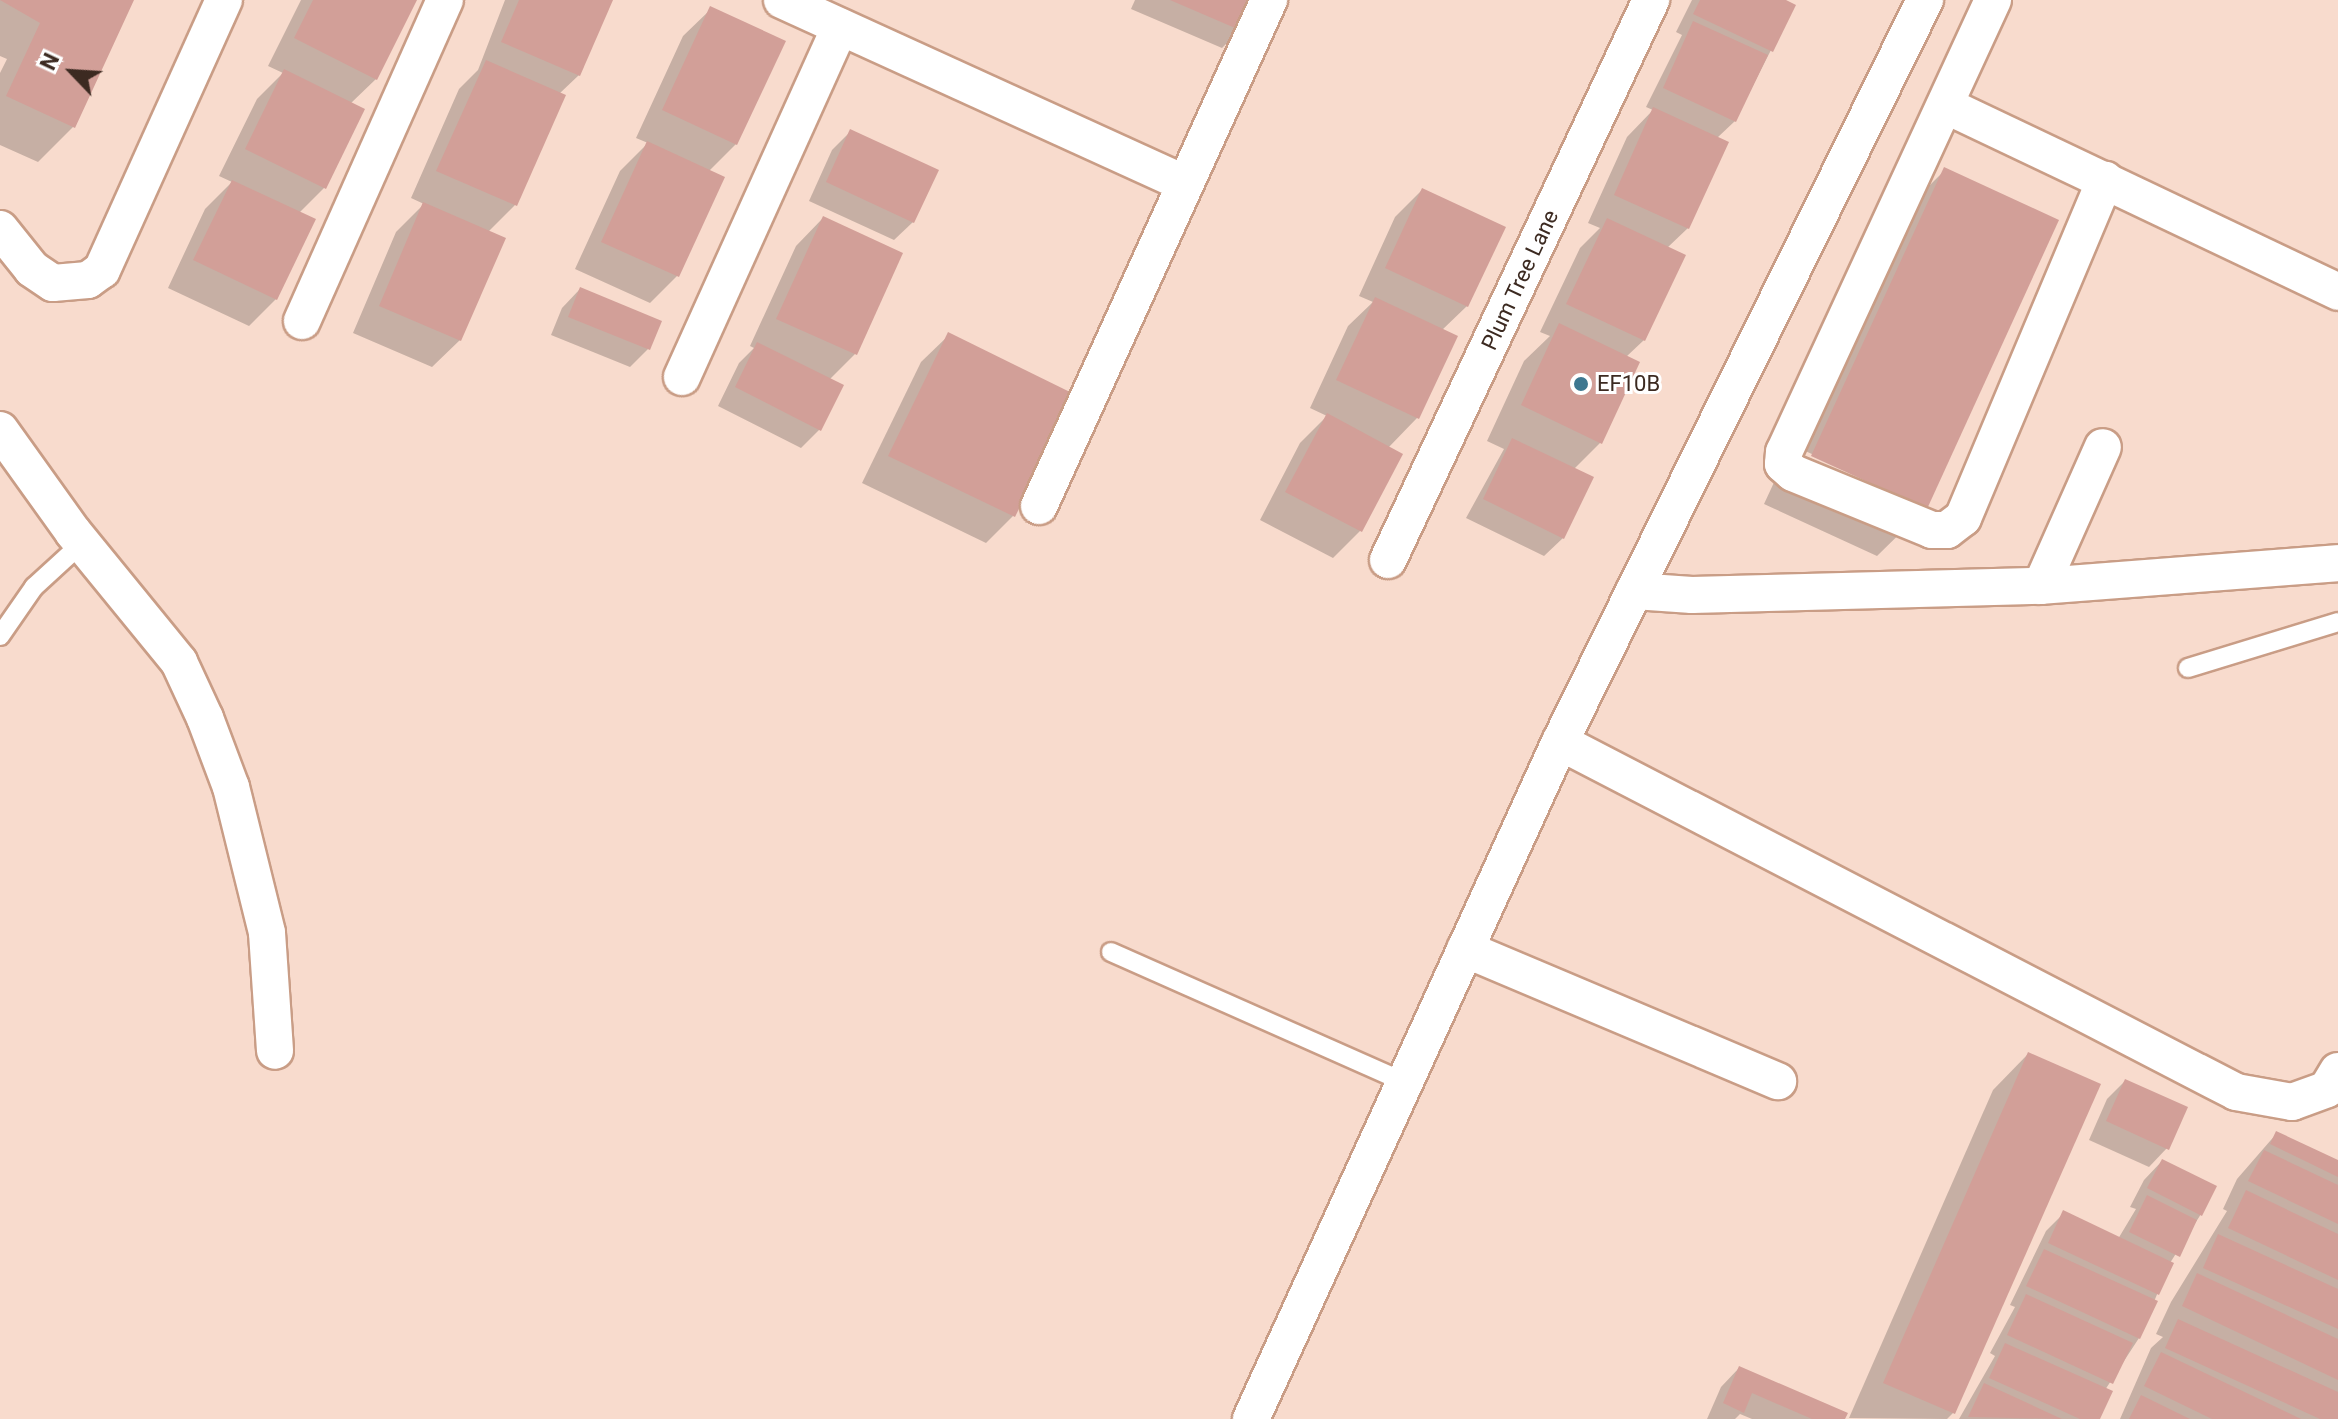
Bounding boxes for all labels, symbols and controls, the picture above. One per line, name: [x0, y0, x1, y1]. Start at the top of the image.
north arrow: [32, 32, 112, 112]
text: N: [35, 49, 64, 74]
street label: Plum Tree Lane: [1476, 205, 1564, 355]
place label: EF10B: [1597, 371, 1660, 397]
marker: EF10B: [1572, 375, 1590, 393]

